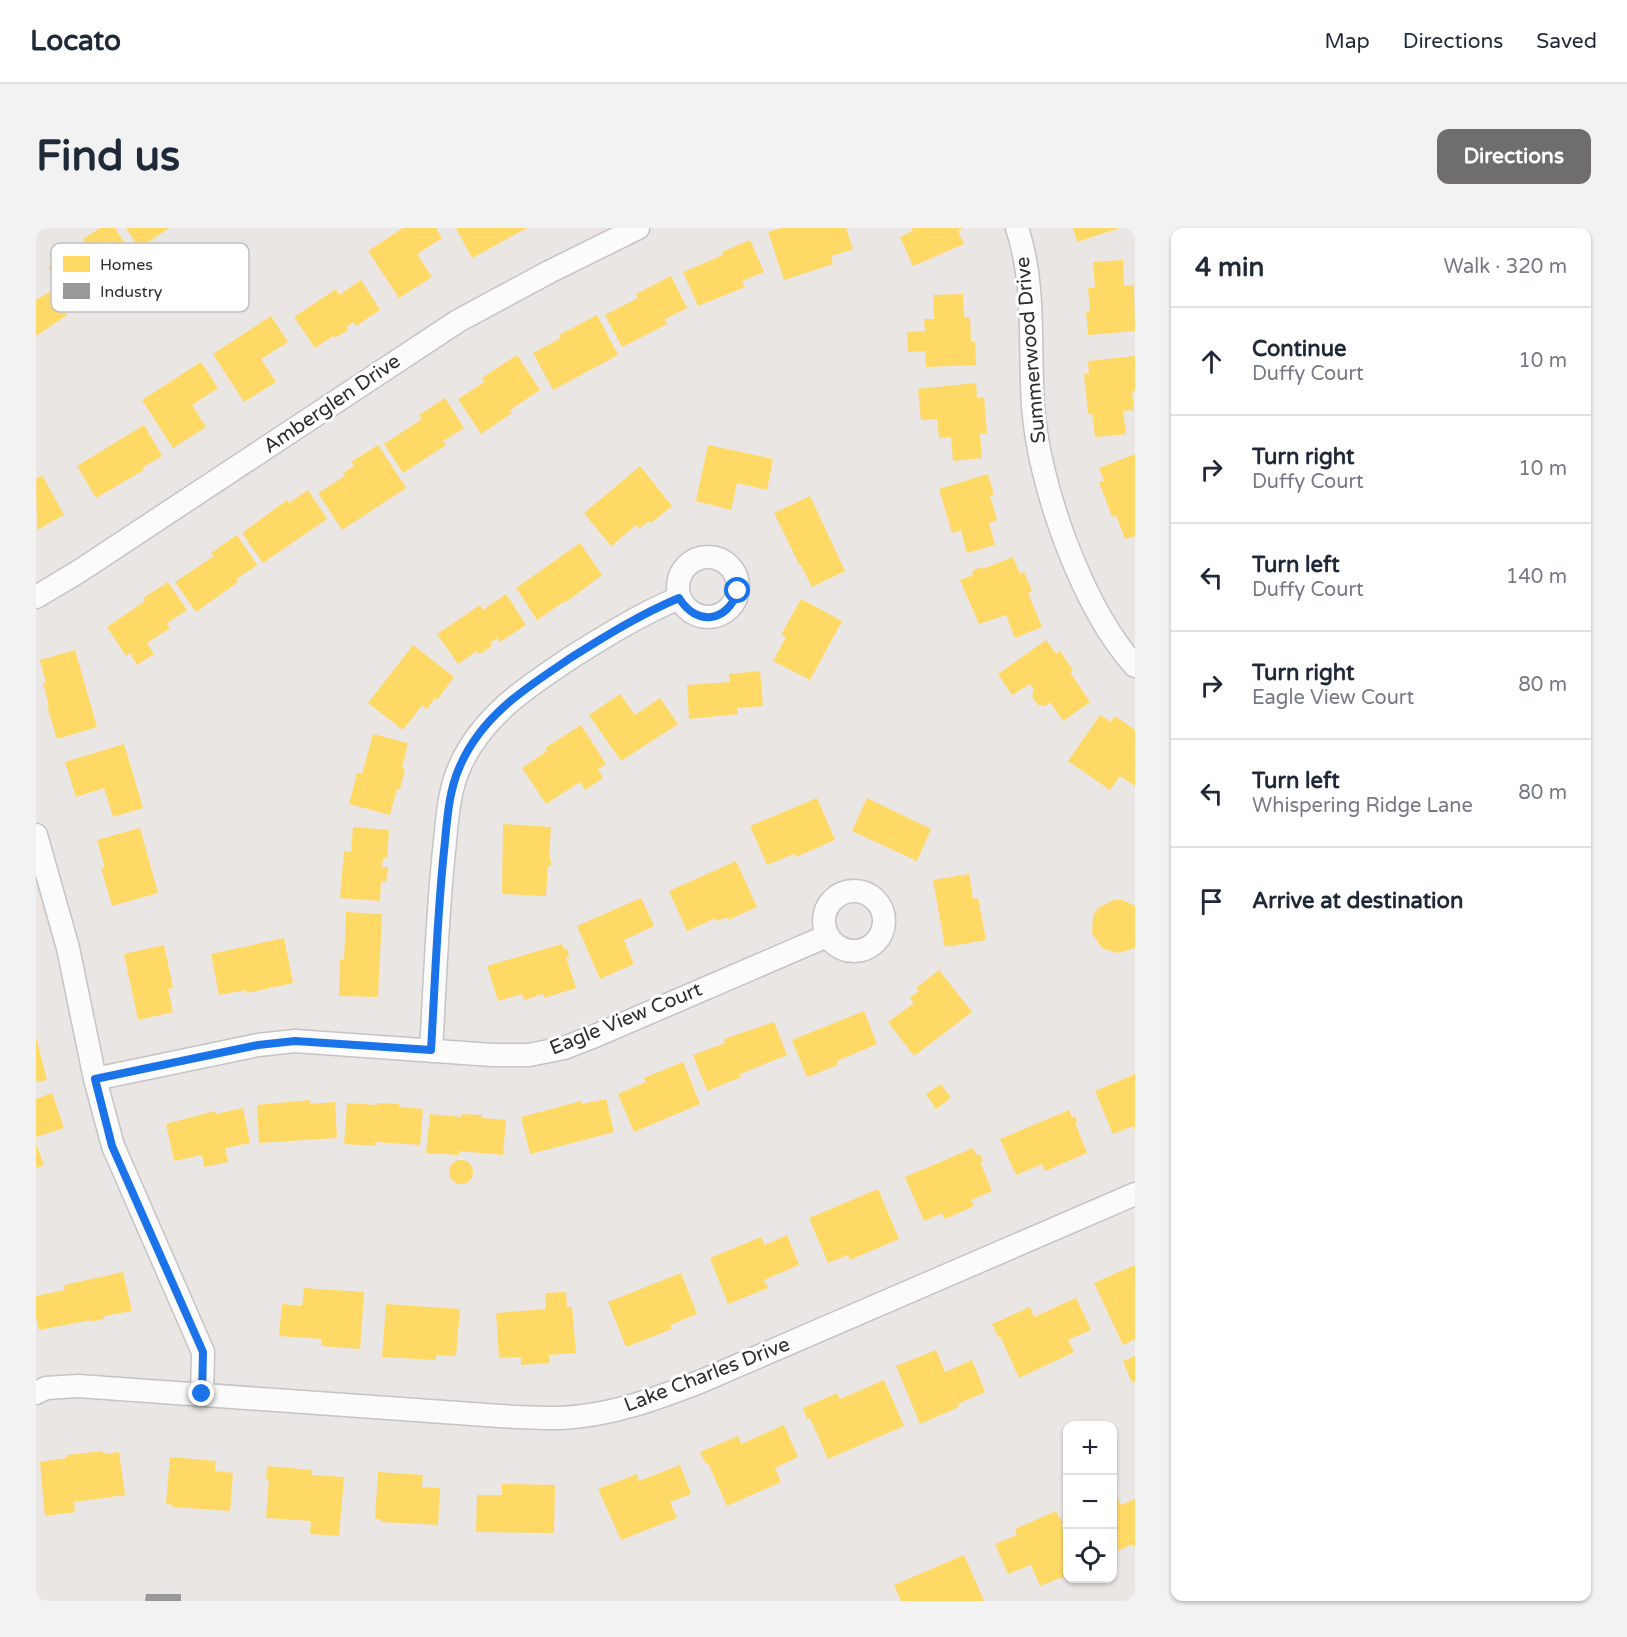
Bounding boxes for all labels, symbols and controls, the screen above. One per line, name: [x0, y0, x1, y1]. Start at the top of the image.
text: Locato: [30, 24, 121, 58]
text: Map: [1324, 29, 1370, 54]
text: Directions: [1403, 29, 1503, 54]
text: Saved: [1536, 29, 1597, 54]
button: Directions: [1437, 129, 1591, 184]
text: Find us: [36, 131, 180, 182]
legend: [51, 243, 249, 312]
text: 4 min: [1195, 252, 1264, 283]
text: Homes: [100, 255, 153, 275]
text: Walk · 320 m: [1444, 255, 1567, 279]
street label: Summerwood Drive: [1011, 256, 1051, 444]
text: Industry: [100, 282, 163, 302]
text: Continue: [1252, 336, 1347, 362]
icon: ahead: [1195, 345, 1228, 378]
street label: Amberglen Drive: [259, 349, 405, 459]
text: 10 m: [1518, 349, 1567, 373]
text: Duffy Court: [1252, 362, 1364, 386]
text: Turn right: [1252, 444, 1354, 470]
icon: right: [1195, 453, 1228, 486]
text: 10 m: [1518, 457, 1567, 481]
text: Duffy Court: [1252, 470, 1364, 494]
text: Turn left: [1252, 552, 1340, 578]
icon: left: [1195, 561, 1228, 594]
text: 140 m: [1506, 565, 1567, 589]
route start: [724, 577, 750, 603]
text: Duffy Court: [1252, 578, 1364, 602]
text: Turn right: [1252, 660, 1354, 686]
icon: right: [1195, 669, 1228, 702]
text: 80 m: [1518, 673, 1567, 697]
text: Eagle View Court: [1252, 686, 1414, 710]
text: Turn left: [1252, 768, 1340, 794]
icon: left: [1195, 777, 1228, 810]
text: 80 m: [1518, 781, 1567, 805]
text: Whispering Ridge Lane: [1252, 794, 1473, 818]
icon: arrive: [1195, 885, 1228, 918]
text: Arrive at destination: [1252, 888, 1463, 914]
street label: Eagle View Court: [546, 977, 706, 1060]
street label: Lake Charles Drive: [621, 1332, 793, 1418]
route end: [188, 1380, 214, 1406]
map controls: [1063, 1421, 1117, 1583]
button: +: [1063, 1421, 1117, 1475]
button: −: [1063, 1475, 1117, 1529]
button: locate: [1063, 1529, 1117, 1583]

